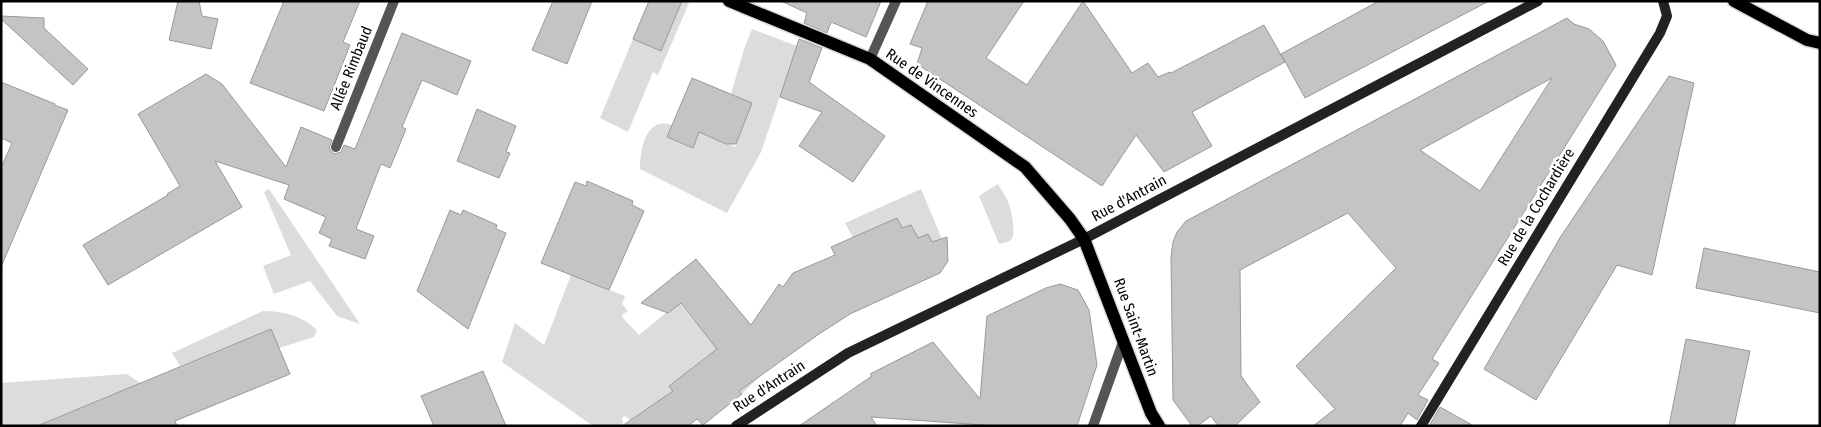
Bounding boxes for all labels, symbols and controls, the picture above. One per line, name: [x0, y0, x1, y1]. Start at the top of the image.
street label: Allée Rimbaud: [326, 24, 376, 112]
street label: Rue de Vincennes: [882, 45, 982, 121]
street label: Rue de la Cochardière: [1494, 145, 1578, 269]
street label: Rue d'Antrain: [1089, 171, 1169, 225]
street label: Rue Saint-Martin: [1110, 275, 1162, 379]
street label: Rue d'Antrain: [730, 356, 808, 416]

